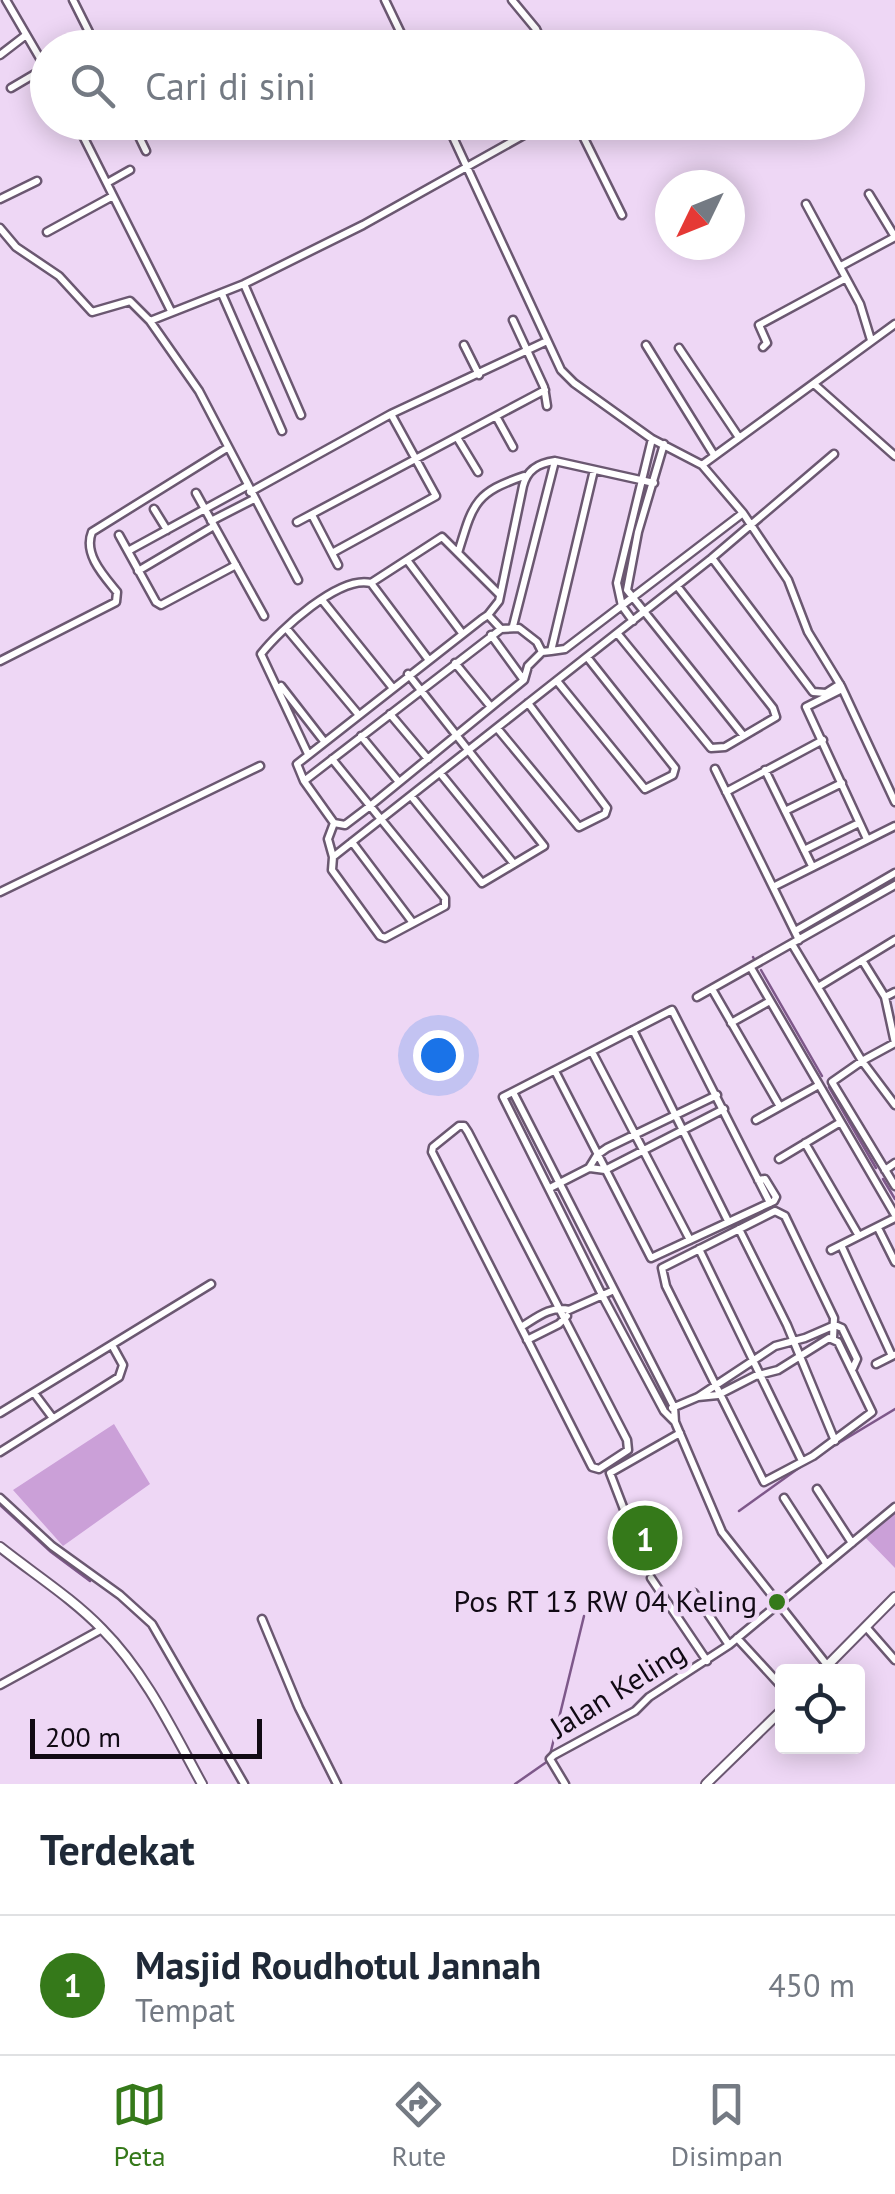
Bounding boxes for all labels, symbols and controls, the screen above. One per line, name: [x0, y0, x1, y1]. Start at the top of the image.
search box: [30, 30, 865, 140]
icon: search: [65, 58, 120, 113]
text: Cari di sini: [145, 61, 316, 110]
north arrow: [655, 170, 745, 260]
your location: [413, 1030, 464, 1081]
pin: 1: [612, 1500, 678, 1576]
place label: Pos RT 13 RW 04 Keling: [454, 1581, 757, 1620]
marker: Pos RT 13 RW 04 Keling: [766, 1591, 788, 1613]
street label: Jalan Keling: [540, 1632, 692, 1747]
map controls: [775, 1664, 865, 1754]
button: locate: [775, 1664, 865, 1754]
scale bar: [30, 1714, 262, 1758]
text: 200 m: [45, 1718, 121, 1755]
text: Terdekat: [40, 1822, 195, 1877]
text: Masjid Roudhotul Jannah: [135, 1940, 541, 1989]
text: 1: [63, 1964, 82, 2006]
text: 450 m: [768, 1964, 855, 2006]
text: Tempat: [135, 1989, 235, 2031]
tab: Peta: [112, 2077, 167, 2174]
tab: Rute: [391, 2077, 446, 2174]
tab: Disimpan: [671, 2077, 783, 2174]

